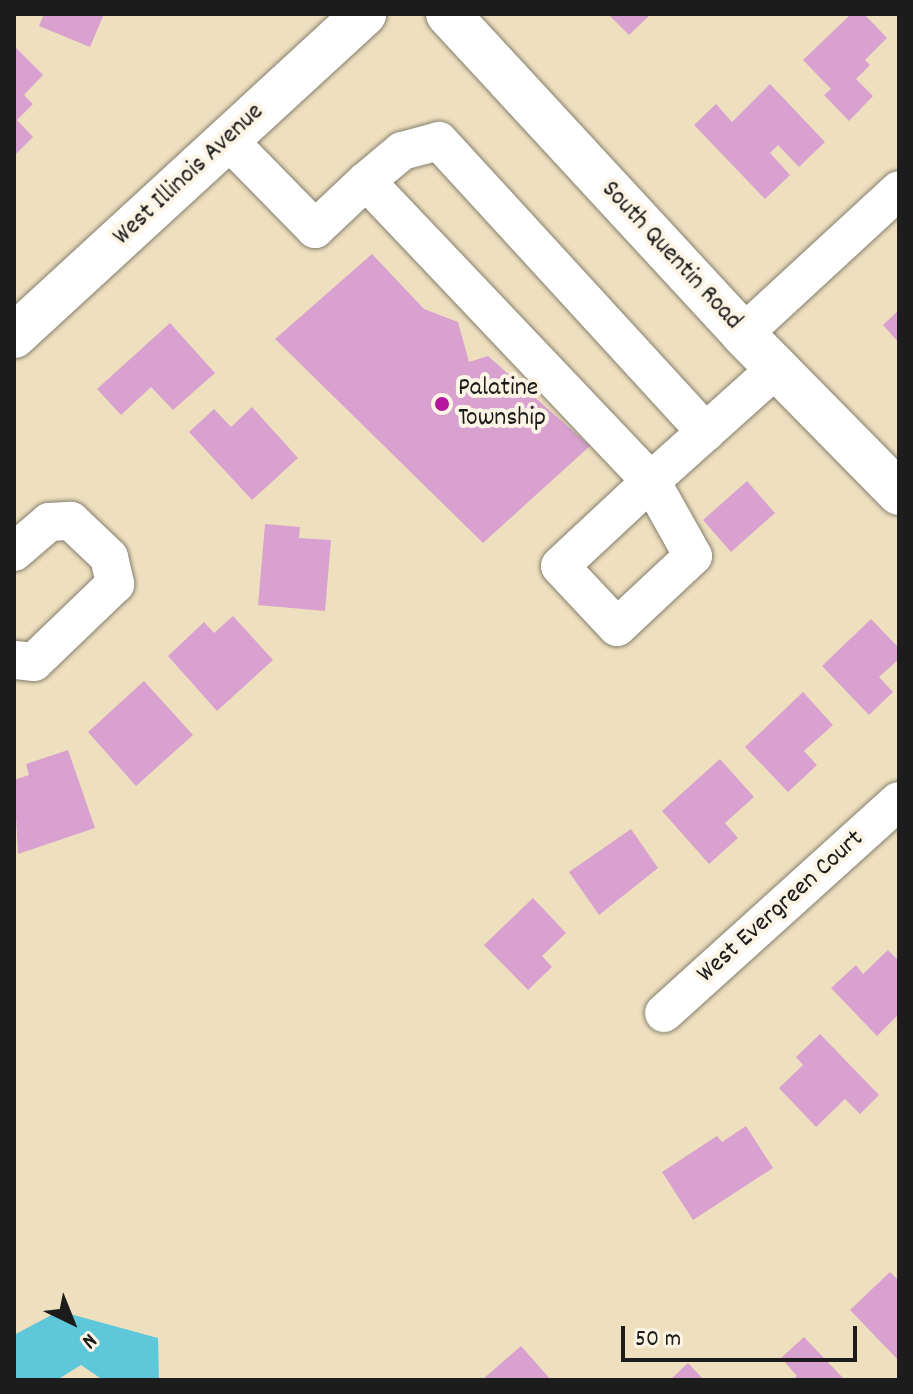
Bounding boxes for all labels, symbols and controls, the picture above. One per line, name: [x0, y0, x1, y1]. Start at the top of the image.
street label: West Illinois Avenue: [107, 97, 271, 253]
street label: South Quentin Road: [594, 175, 748, 337]
place label: Palatine Township: [458, 373, 546, 434]
marker: Palatine Township: [433, 395, 451, 413]
street label: West Evergreen Court: [691, 824, 871, 990]
north arrow: [32, 1282, 112, 1362]
scale bar: [625, 1310, 861, 1360]
text: 50 m: [635, 1323, 681, 1357]
text: N: [74, 1325, 103, 1355]

